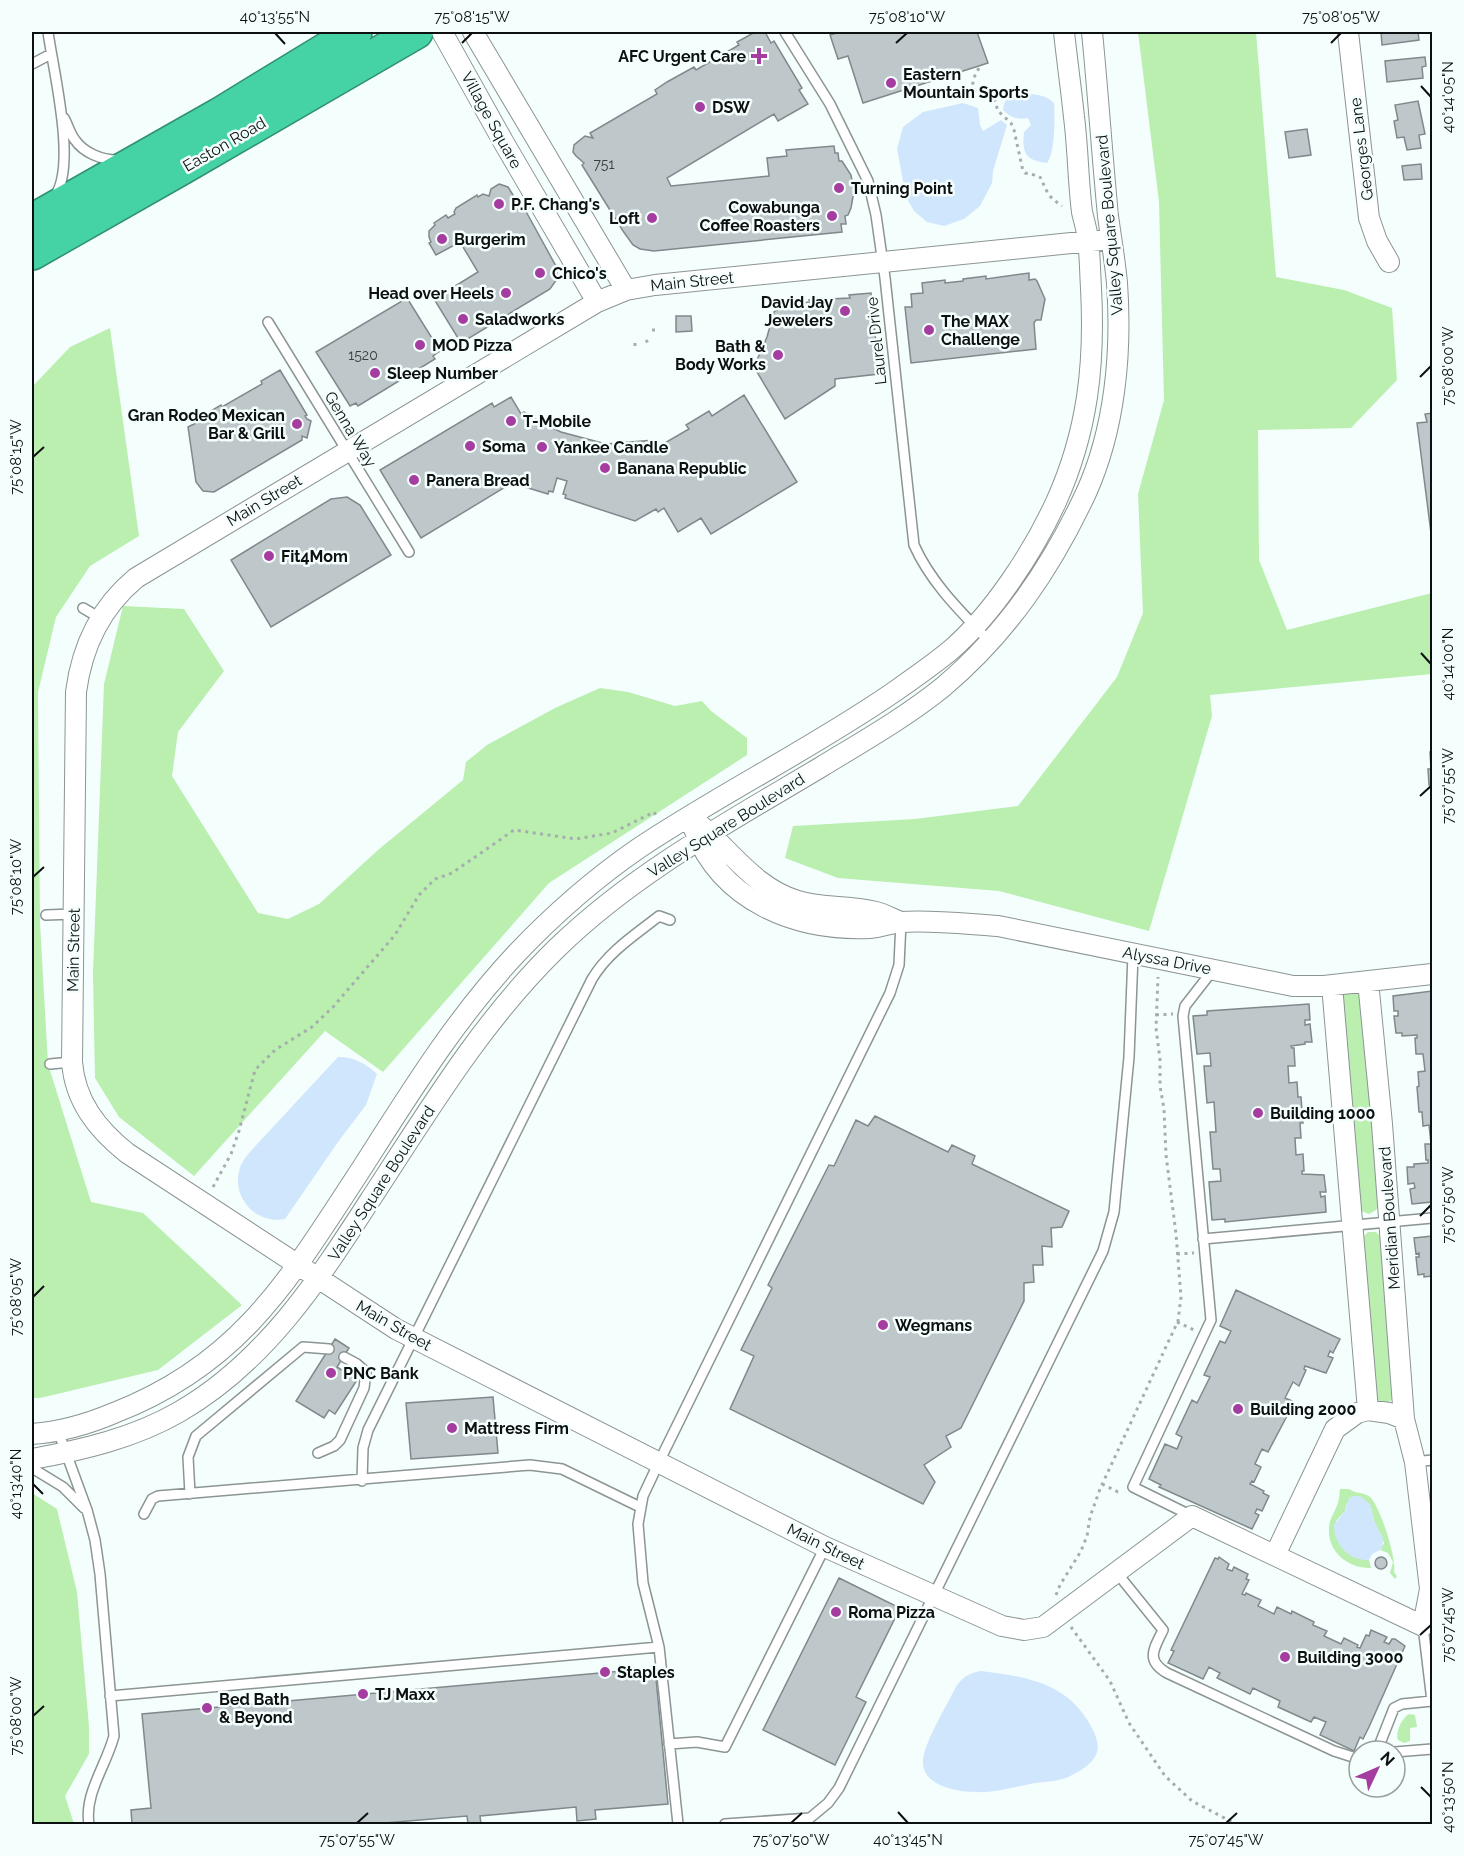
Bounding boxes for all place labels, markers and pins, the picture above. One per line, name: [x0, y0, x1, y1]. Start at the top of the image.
place label: AFC Urgent Care: [618, 47, 746, 66]
marker: AFC Urgent Care: [750, 47, 768, 65]
place label: Eastern Mountain Sports: [903, 65, 1029, 102]
marker: Eastern Mountain Sports: [884, 76, 898, 90]
place label: DSW: [712, 98, 750, 117]
marker: DSW: [693, 100, 707, 114]
place label: Turning Point: [851, 179, 953, 198]
marker: Turning Point: [832, 181, 846, 195]
place label: P.F. Chang's: [511, 195, 600, 214]
marker: P.F. Chang's: [492, 197, 506, 211]
place label: Cowabunga Coffee Roasters: [699, 198, 820, 235]
place label: Loft: [609, 209, 640, 228]
marker: Cowabunga Coffee Roasters: [825, 209, 839, 223]
marker: Loft: [645, 211, 659, 225]
place label: Burgerim: [454, 230, 526, 249]
marker: Burgerim: [435, 232, 449, 246]
place label: Chico's: [552, 264, 607, 283]
marker: Chico's: [533, 266, 547, 280]
place label: Head over Heels: [368, 284, 494, 303]
marker: Head over Heels: [499, 286, 513, 300]
place label: David Jay Jewelers: [761, 293, 833, 330]
marker: David Jay Jewelers: [838, 304, 852, 318]
place label: Saladworks: [475, 310, 564, 329]
marker: Saladworks: [456, 312, 470, 326]
place label: The MAX Challenge: [941, 312, 1020, 349]
marker: The MAX Challenge: [922, 323, 936, 337]
place label: MOD Pizza: [432, 336, 512, 355]
place label: Bath & Body Works: [675, 337, 767, 374]
marker: MOD Pizza: [413, 338, 427, 352]
marker: Bath & Body Works: [771, 348, 785, 362]
place label: Sleep Number: [387, 364, 498, 383]
marker: Sleep Number: [368, 366, 382, 380]
place label: Gran Rodeo Mexican Bar & Grill: [128, 406, 286, 443]
place label: T-Mobile: [523, 412, 591, 431]
marker: T-Mobile: [504, 414, 518, 428]
marker: Gran Rodeo Mexican Bar & Grill: [290, 417, 304, 431]
place label: Soma: [482, 437, 526, 456]
place label: Yankee Candle: [554, 438, 669, 457]
marker: Soma: [463, 439, 477, 453]
marker: Yankee Candle: [535, 440, 549, 454]
place label: Banana Republic: [617, 459, 747, 478]
marker: Banana Republic: [598, 461, 612, 475]
place label: Panera Bread: [426, 471, 530, 490]
marker: Panera Bread: [407, 473, 421, 487]
place label: Fit4Mom: [281, 547, 348, 566]
marker: Fit4Mom: [262, 549, 276, 563]
place label: Building 1000: [1270, 1104, 1375, 1123]
marker: Building 1000: [1251, 1106, 1265, 1120]
place label: Wegmans: [895, 1316, 972, 1335]
marker: Wegmans: [876, 1318, 890, 1332]
place label: PNC Bank: [343, 1364, 419, 1383]
marker: PNC Bank: [324, 1366, 338, 1380]
place label: Building 2000: [1250, 1400, 1357, 1419]
marker: Building 2000: [1231, 1402, 1245, 1416]
place label: Mattress Firm: [464, 1419, 569, 1438]
marker: Mattress Firm: [445, 1421, 459, 1435]
place label: Roma Pizza: [848, 1603, 935, 1622]
marker: Roma Pizza: [829, 1605, 843, 1619]
place label: Building 3000: [1297, 1648, 1404, 1667]
marker: Building 3000: [1278, 1650, 1292, 1664]
place label: Staples: [617, 1663, 675, 1682]
marker: Staples: [598, 1665, 612, 1679]
place label: TJ Maxx: [375, 1685, 436, 1704]
marker: TJ Maxx: [356, 1687, 370, 1701]
place label: Bed Bath & Beyond: [219, 1690, 293, 1727]
marker: Bed Bath & Beyond: [200, 1701, 214, 1715]

